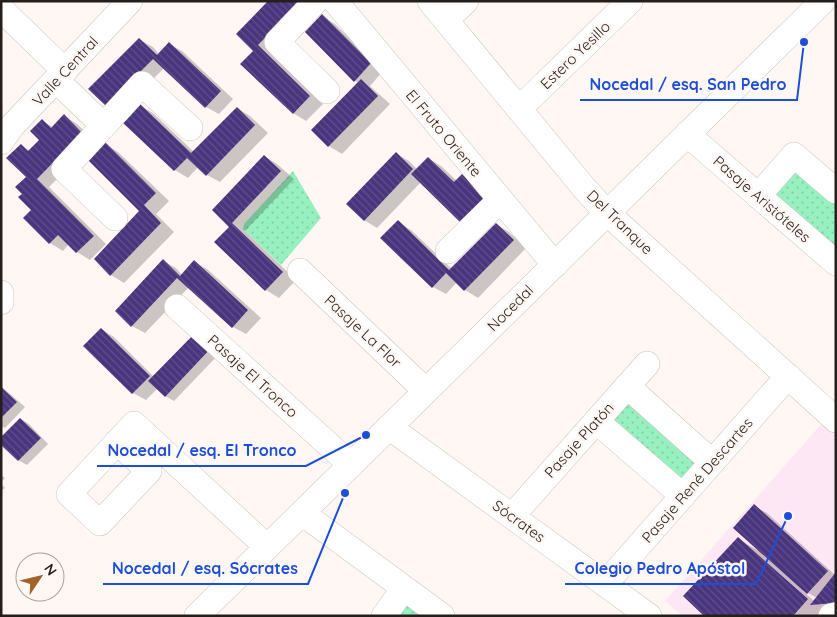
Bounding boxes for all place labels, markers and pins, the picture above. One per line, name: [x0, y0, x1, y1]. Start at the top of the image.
callout: Nocedal / esq. San Pedro: [580, 69, 797, 100]
callout: Nocedal / esq. El Tronco: [97, 435, 306, 466]
callout: Nocedal / esq. Sócrates: [103, 553, 308, 584]
callout: Colegio Pedro Apóstol: [565, 553, 756, 584]

